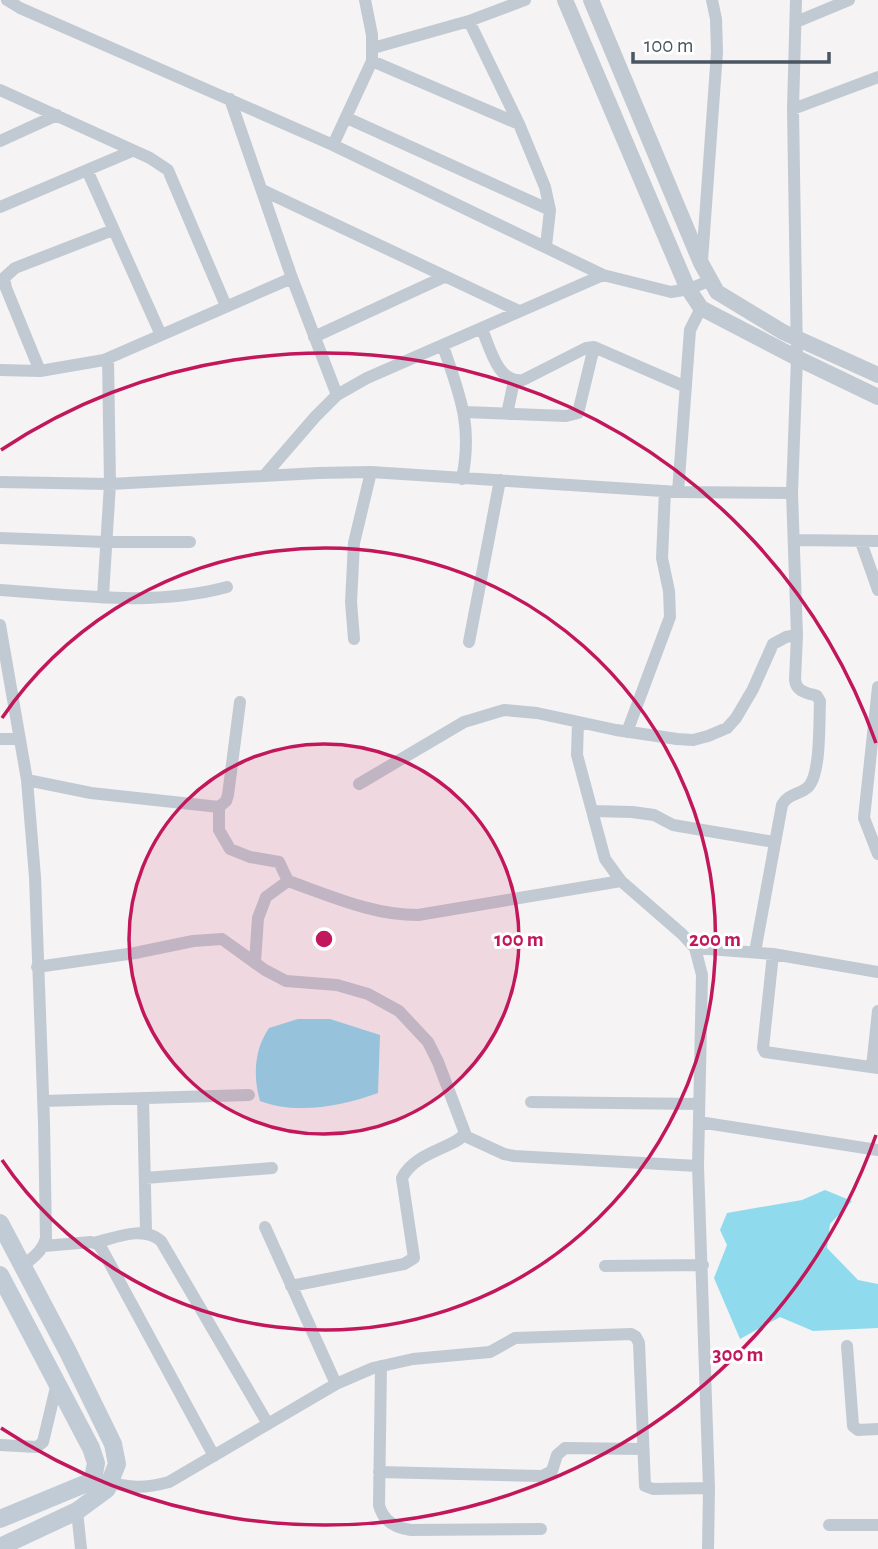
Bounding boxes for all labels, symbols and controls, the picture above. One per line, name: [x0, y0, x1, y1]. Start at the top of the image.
scale bar: [633, 21, 829, 65]
text: 100 m: [644, 35, 694, 56]
centre of rings: [312, 927, 336, 951]
text: 100 m: [494, 929, 544, 950]
text: 200 m: [689, 929, 741, 950]
text: 300 m: [712, 1344, 764, 1365]

